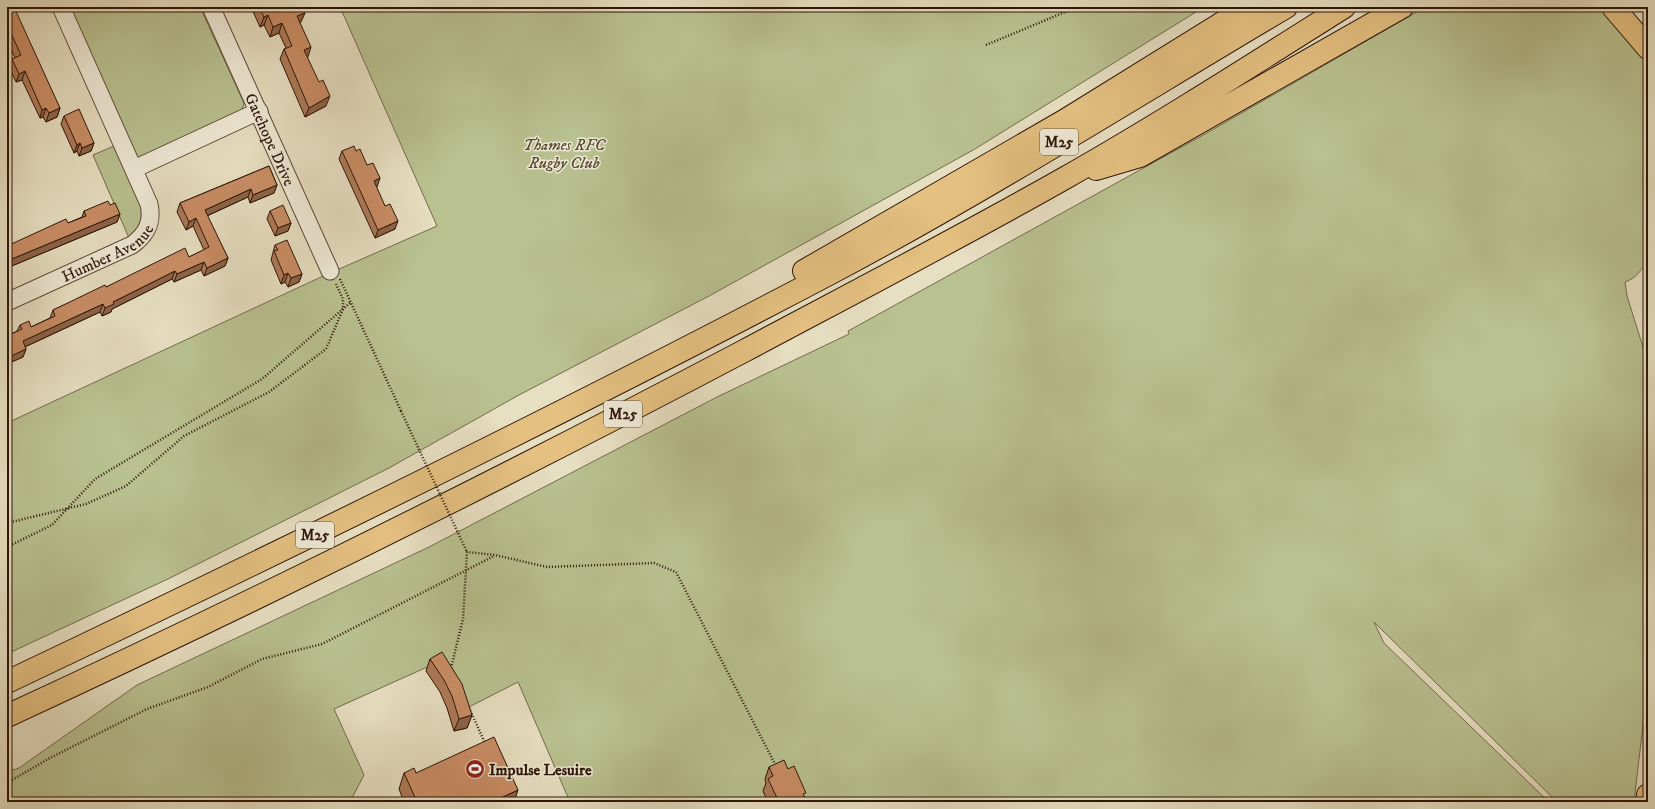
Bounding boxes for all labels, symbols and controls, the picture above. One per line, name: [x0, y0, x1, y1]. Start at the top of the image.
street label: Gatehope Drive: [240, 90, 299, 189]
road number: M25: [1040, 129, 1078, 155]
park label: Thames RFC Rugby Club: [523, 135, 607, 173]
street label: Humber Avenue: [59, 221, 159, 287]
road number: M25: [604, 401, 642, 427]
road number: M25: [296, 522, 334, 548]
sports icon: Impulse Lesuire: [464, 758, 486, 780]
place label: Impulse Lesuire: [489, 760, 592, 780]

